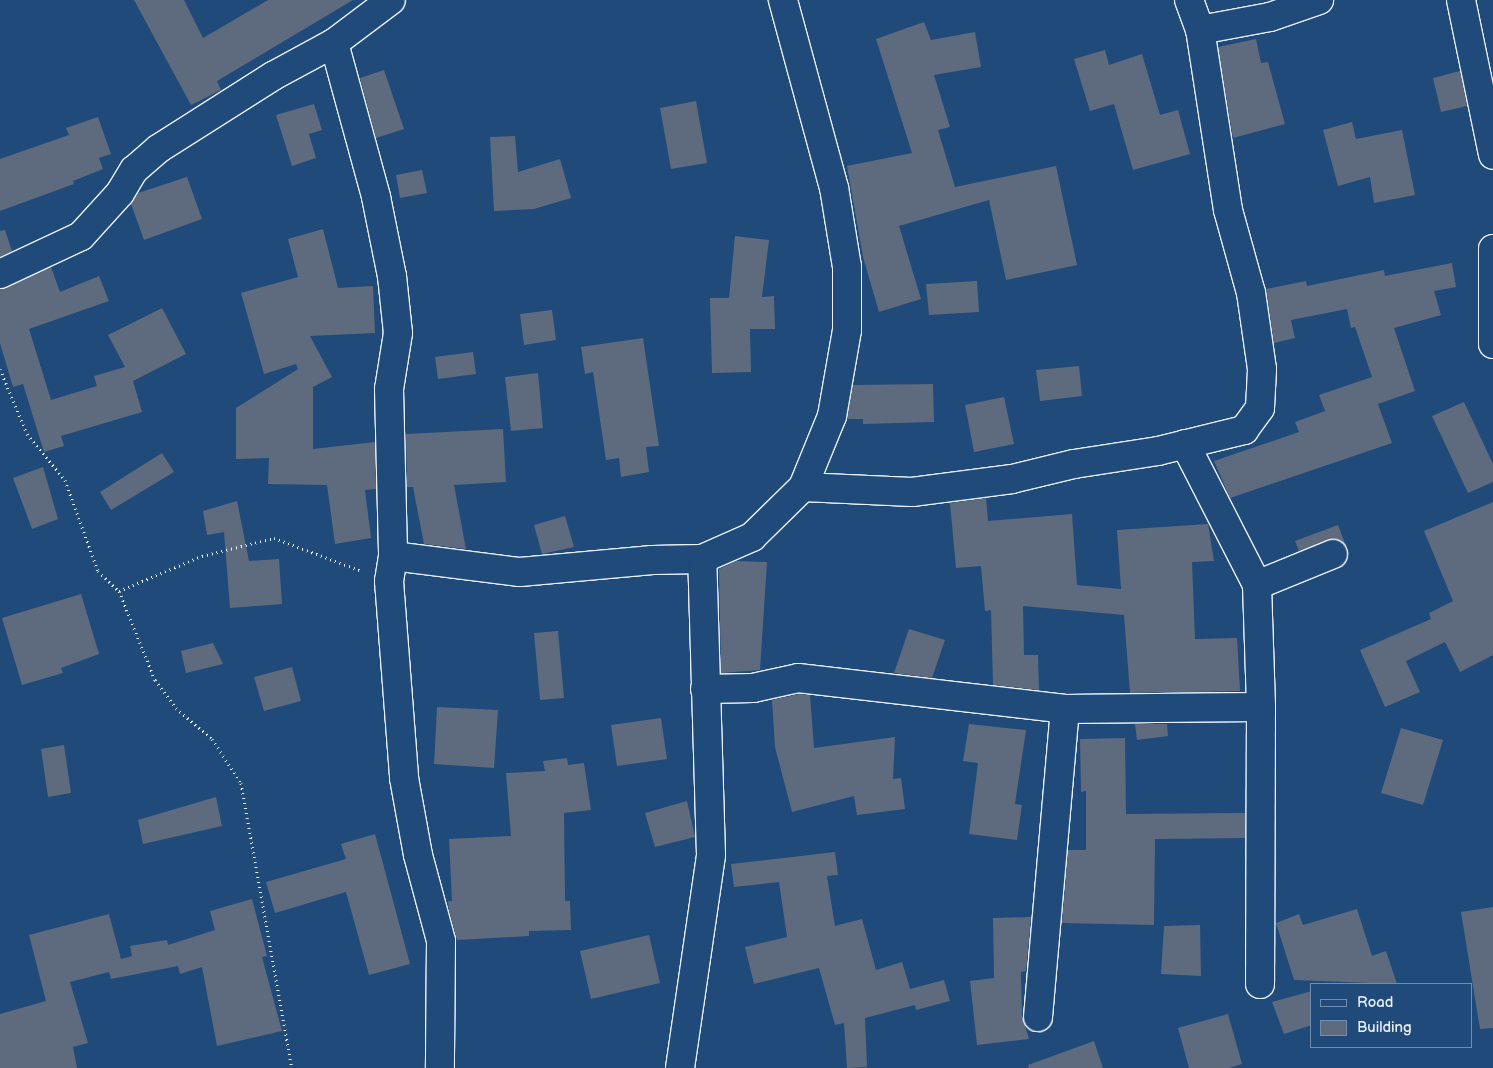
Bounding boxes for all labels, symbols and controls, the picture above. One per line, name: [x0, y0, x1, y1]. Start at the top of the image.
legend: [1310, 983, 1473, 1048]
text: Road: [1357, 993, 1393, 1012]
text: Building: [1357, 1018, 1412, 1037]

